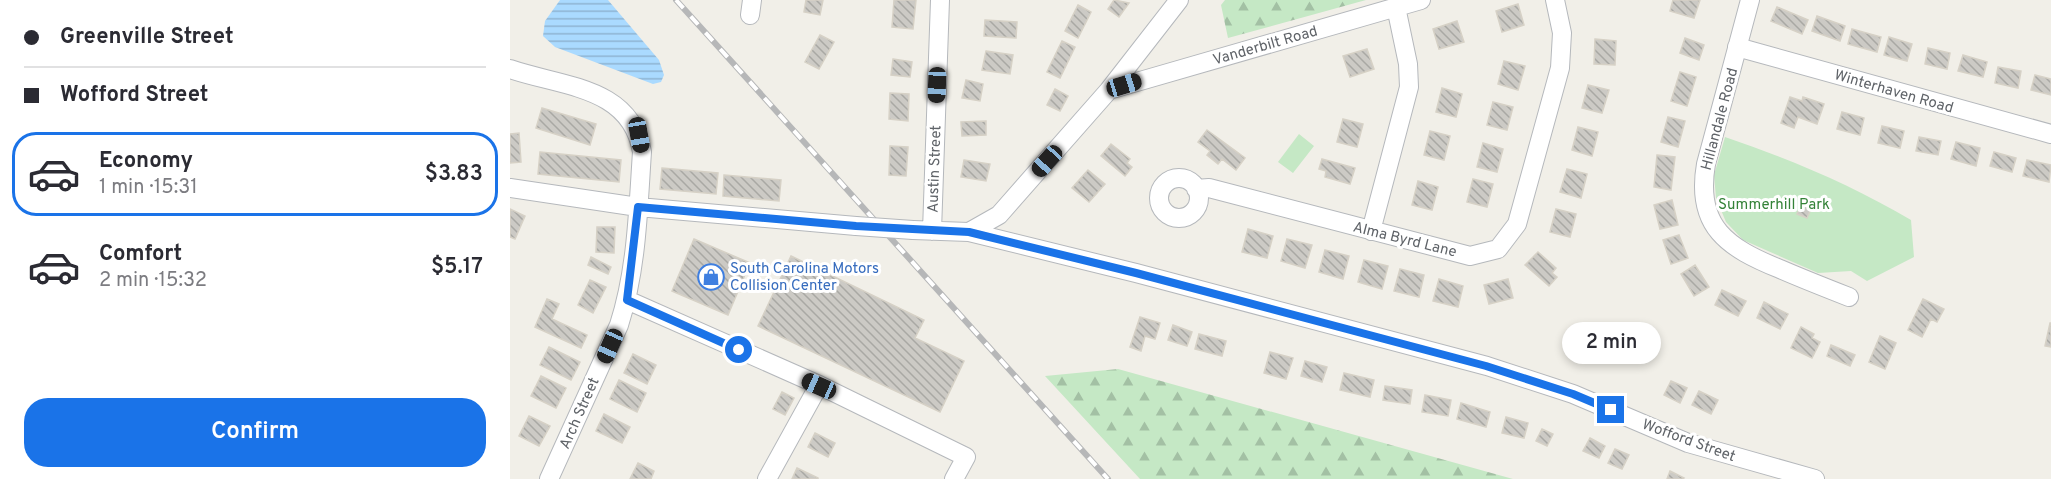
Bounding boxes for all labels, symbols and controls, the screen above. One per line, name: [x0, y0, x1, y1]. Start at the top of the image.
street label: Vanderbilt Road: [1211, 22, 1320, 70]
text: Greenville Street: [60, 24, 234, 51]
street label: Hillandale Road: [1698, 66, 1743, 173]
street label: Winterhaven Road: [1832, 66, 1955, 119]
car: [927, 67, 947, 103]
car: [1104, 71, 1144, 99]
text: Wofford Street: [60, 82, 208, 109]
car: [627, 116, 651, 154]
street label: Austin Street: [924, 125, 947, 213]
car: [1028, 142, 1066, 180]
icon: car: [27, 147, 81, 201]
text: Economy: [99, 148, 193, 175]
text: $3.83: [425, 161, 483, 188]
text: 1 min · 15:31: [99, 175, 198, 201]
park label: Summerhill Park: [1718, 196, 1830, 215]
street label: Alma Byrd Lane: [1351, 218, 1459, 263]
icon: car: [27, 240, 81, 294]
text: Comfort: [99, 241, 182, 268]
text: $5.17: [431, 254, 483, 281]
place label: South Carolina Motors Collision Center: [730, 260, 879, 296]
shop icon: South Carolina Motors Collision Center: [696, 262, 726, 292]
text: 2 min · 15:32: [99, 268, 207, 294]
callout: 2 min: [1562, 323, 1660, 365]
car: [594, 326, 626, 366]
text: 2 min: [1586, 330, 1637, 356]
route start: [725, 336, 752, 363]
car: [799, 370, 839, 402]
street label: Arch Street: [556, 375, 605, 452]
route end: [1597, 396, 1624, 423]
button: Confirm: [24, 398, 486, 467]
street label: Wofford Street: [1639, 416, 1738, 467]

